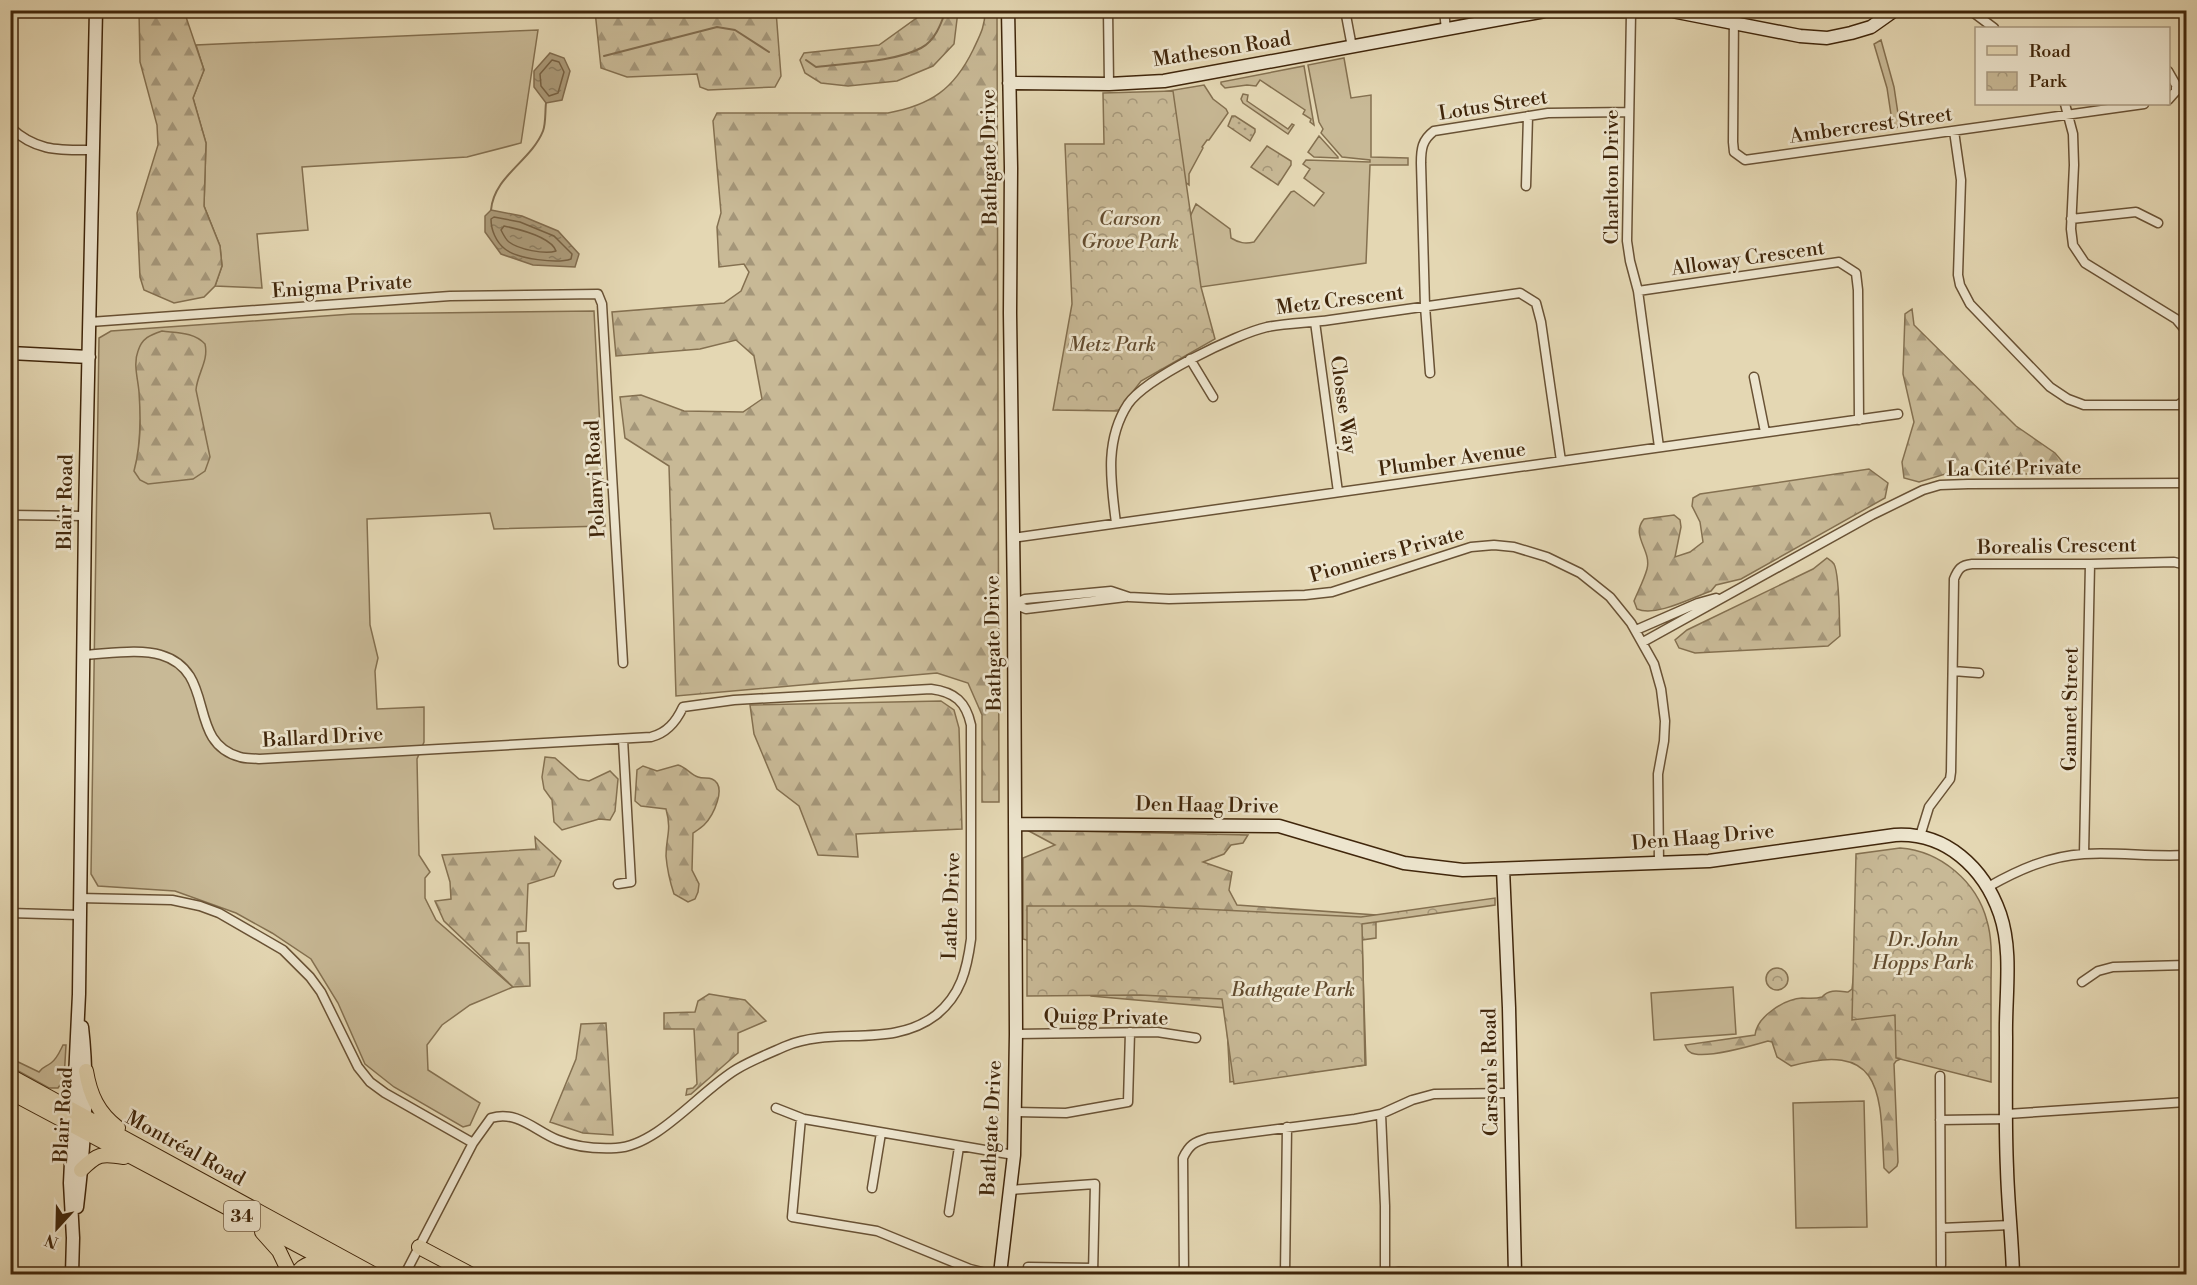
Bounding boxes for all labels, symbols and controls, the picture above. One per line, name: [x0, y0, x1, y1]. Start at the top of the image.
street label: Matheson Road: [1151, 27, 1294, 73]
legend: [1975, 27, 2170, 105]
text: Road: [2029, 40, 2072, 63]
text: Park: [2029, 70, 2068, 93]
street label: Lotus Street: [1437, 85, 1549, 127]
street label: Bathgate Drive: [976, 89, 1004, 226]
street label: Ambercrest Street: [1787, 102, 1954, 150]
street label: Charlton Drive: [1600, 109, 1625, 245]
park label: Carson Grove Park: [1081, 207, 1179, 255]
street label: Alloway Crescent: [1669, 236, 1826, 282]
street label: Enigma Private: [271, 270, 413, 304]
street label: Metz Crescent: [1275, 281, 1405, 321]
park label: Metz Park: [1068, 333, 1156, 358]
street label: Closse Way: [1324, 354, 1362, 456]
street label: Polanyi Road: [580, 419, 612, 539]
street label: Plumber Avenue: [1377, 437, 1527, 483]
street label: Blair Road: [53, 453, 79, 551]
street label: La Cité Private: [1946, 455, 2082, 483]
street label: Pionniers Private: [1307, 521, 1467, 589]
street label: Borealis Crescent: [1976, 533, 2137, 561]
street label: Bathgate Drive: [980, 575, 1008, 712]
street label: Gannet Street: [2057, 647, 2085, 771]
street label: Ballard Drive: [261, 722, 384, 754]
street label: Den Haag Drive: [1135, 792, 1279, 820]
street label: Den Haag Drive: [1631, 819, 1775, 857]
street label: Lathe Drive: [938, 852, 966, 960]
park label: Dr. John Hopps Park: [1871, 928, 1974, 976]
park label: Bathgate Park: [1230, 978, 1355, 1003]
street label: Quigg Private: [1043, 1004, 1169, 1032]
street label: Carson's Road: [1477, 1007, 1505, 1136]
street label: Bathgate Drive: [976, 1059, 1008, 1198]
street label: Blair Road: [49, 1066, 79, 1165]
street label: Montréal Road: [121, 1106, 250, 1192]
north arrow: [27, 1198, 87, 1258]
road number: 34: [224, 1201, 260, 1231]
text: N: [42, 1229, 61, 1253]

